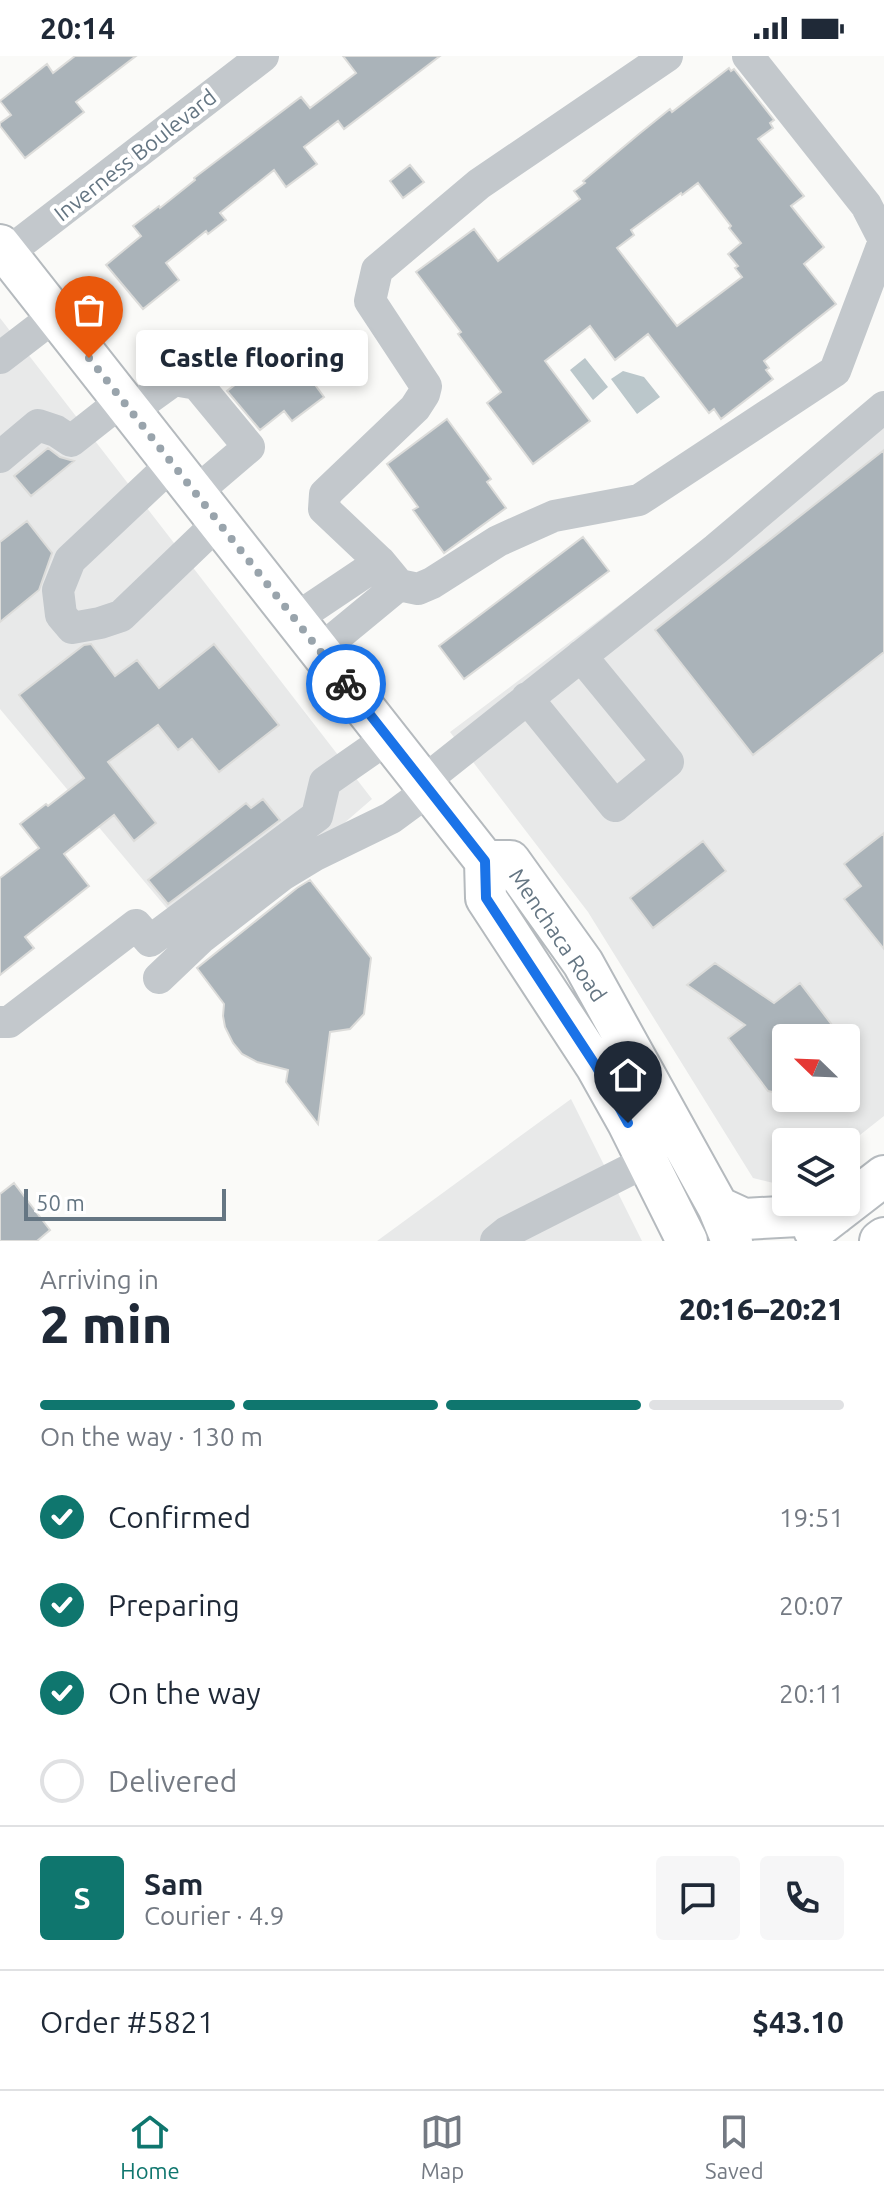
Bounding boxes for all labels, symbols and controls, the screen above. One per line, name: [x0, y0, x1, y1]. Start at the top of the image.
text: 20:14: [40, 11, 115, 45]
street label: Inverness Boulevard: [49, 84, 221, 226]
pin: [55, 276, 123, 358]
icon: bag: [67, 288, 111, 332]
callout: Castle flooring: [137, 330, 369, 386]
text: Castle flooring: [159, 343, 345, 372]
courier: [306, 644, 386, 724]
icon: bike: [324, 662, 368, 706]
street label: Menchaca Road: [505, 863, 612, 1006]
north arrow: [772, 1024, 860, 1112]
map controls: [772, 1024, 860, 1216]
pin: [594, 1041, 662, 1123]
icon: home: [606, 1053, 650, 1097]
button: layers: [772, 1128, 860, 1216]
scale bar: [24, 1185, 226, 1221]
text: 50 m: [36, 1190, 85, 1215]
text: Arriving in: [40, 1265, 159, 1294]
text: 20:16–20:21: [679, 1292, 844, 1326]
text: 2 min: [40, 1295, 172, 1353]
text: On the way · 130 m: [40, 1422, 263, 1451]
icon: check: [40, 1495, 84, 1539]
text: Confirmed: [108, 1500, 251, 1534]
text: 19:51: [779, 1503, 844, 1532]
icon: check: [40, 1583, 84, 1627]
text: Preparing: [108, 1588, 240, 1622]
text: 20:07: [779, 1591, 844, 1620]
icon: check: [40, 1671, 84, 1715]
text: On the way: [108, 1676, 261, 1710]
text: 20:11: [779, 1679, 844, 1708]
text: Delivered: [108, 1764, 237, 1798]
button: chat: [656, 1856, 740, 1940]
button: phone: [760, 1856, 844, 1940]
text: Sam: [144, 1867, 203, 1901]
text: S: [73, 1881, 91, 1915]
text: Courier · 4.9: [144, 1901, 284, 1930]
text: Order #5821: [40, 2005, 214, 2039]
text: $43.10: [752, 2005, 844, 2039]
tab: Home: [120, 2110, 180, 2183]
tab: Map: [420, 2110, 464, 2183]
tab: Saved: [705, 2110, 764, 2183]

